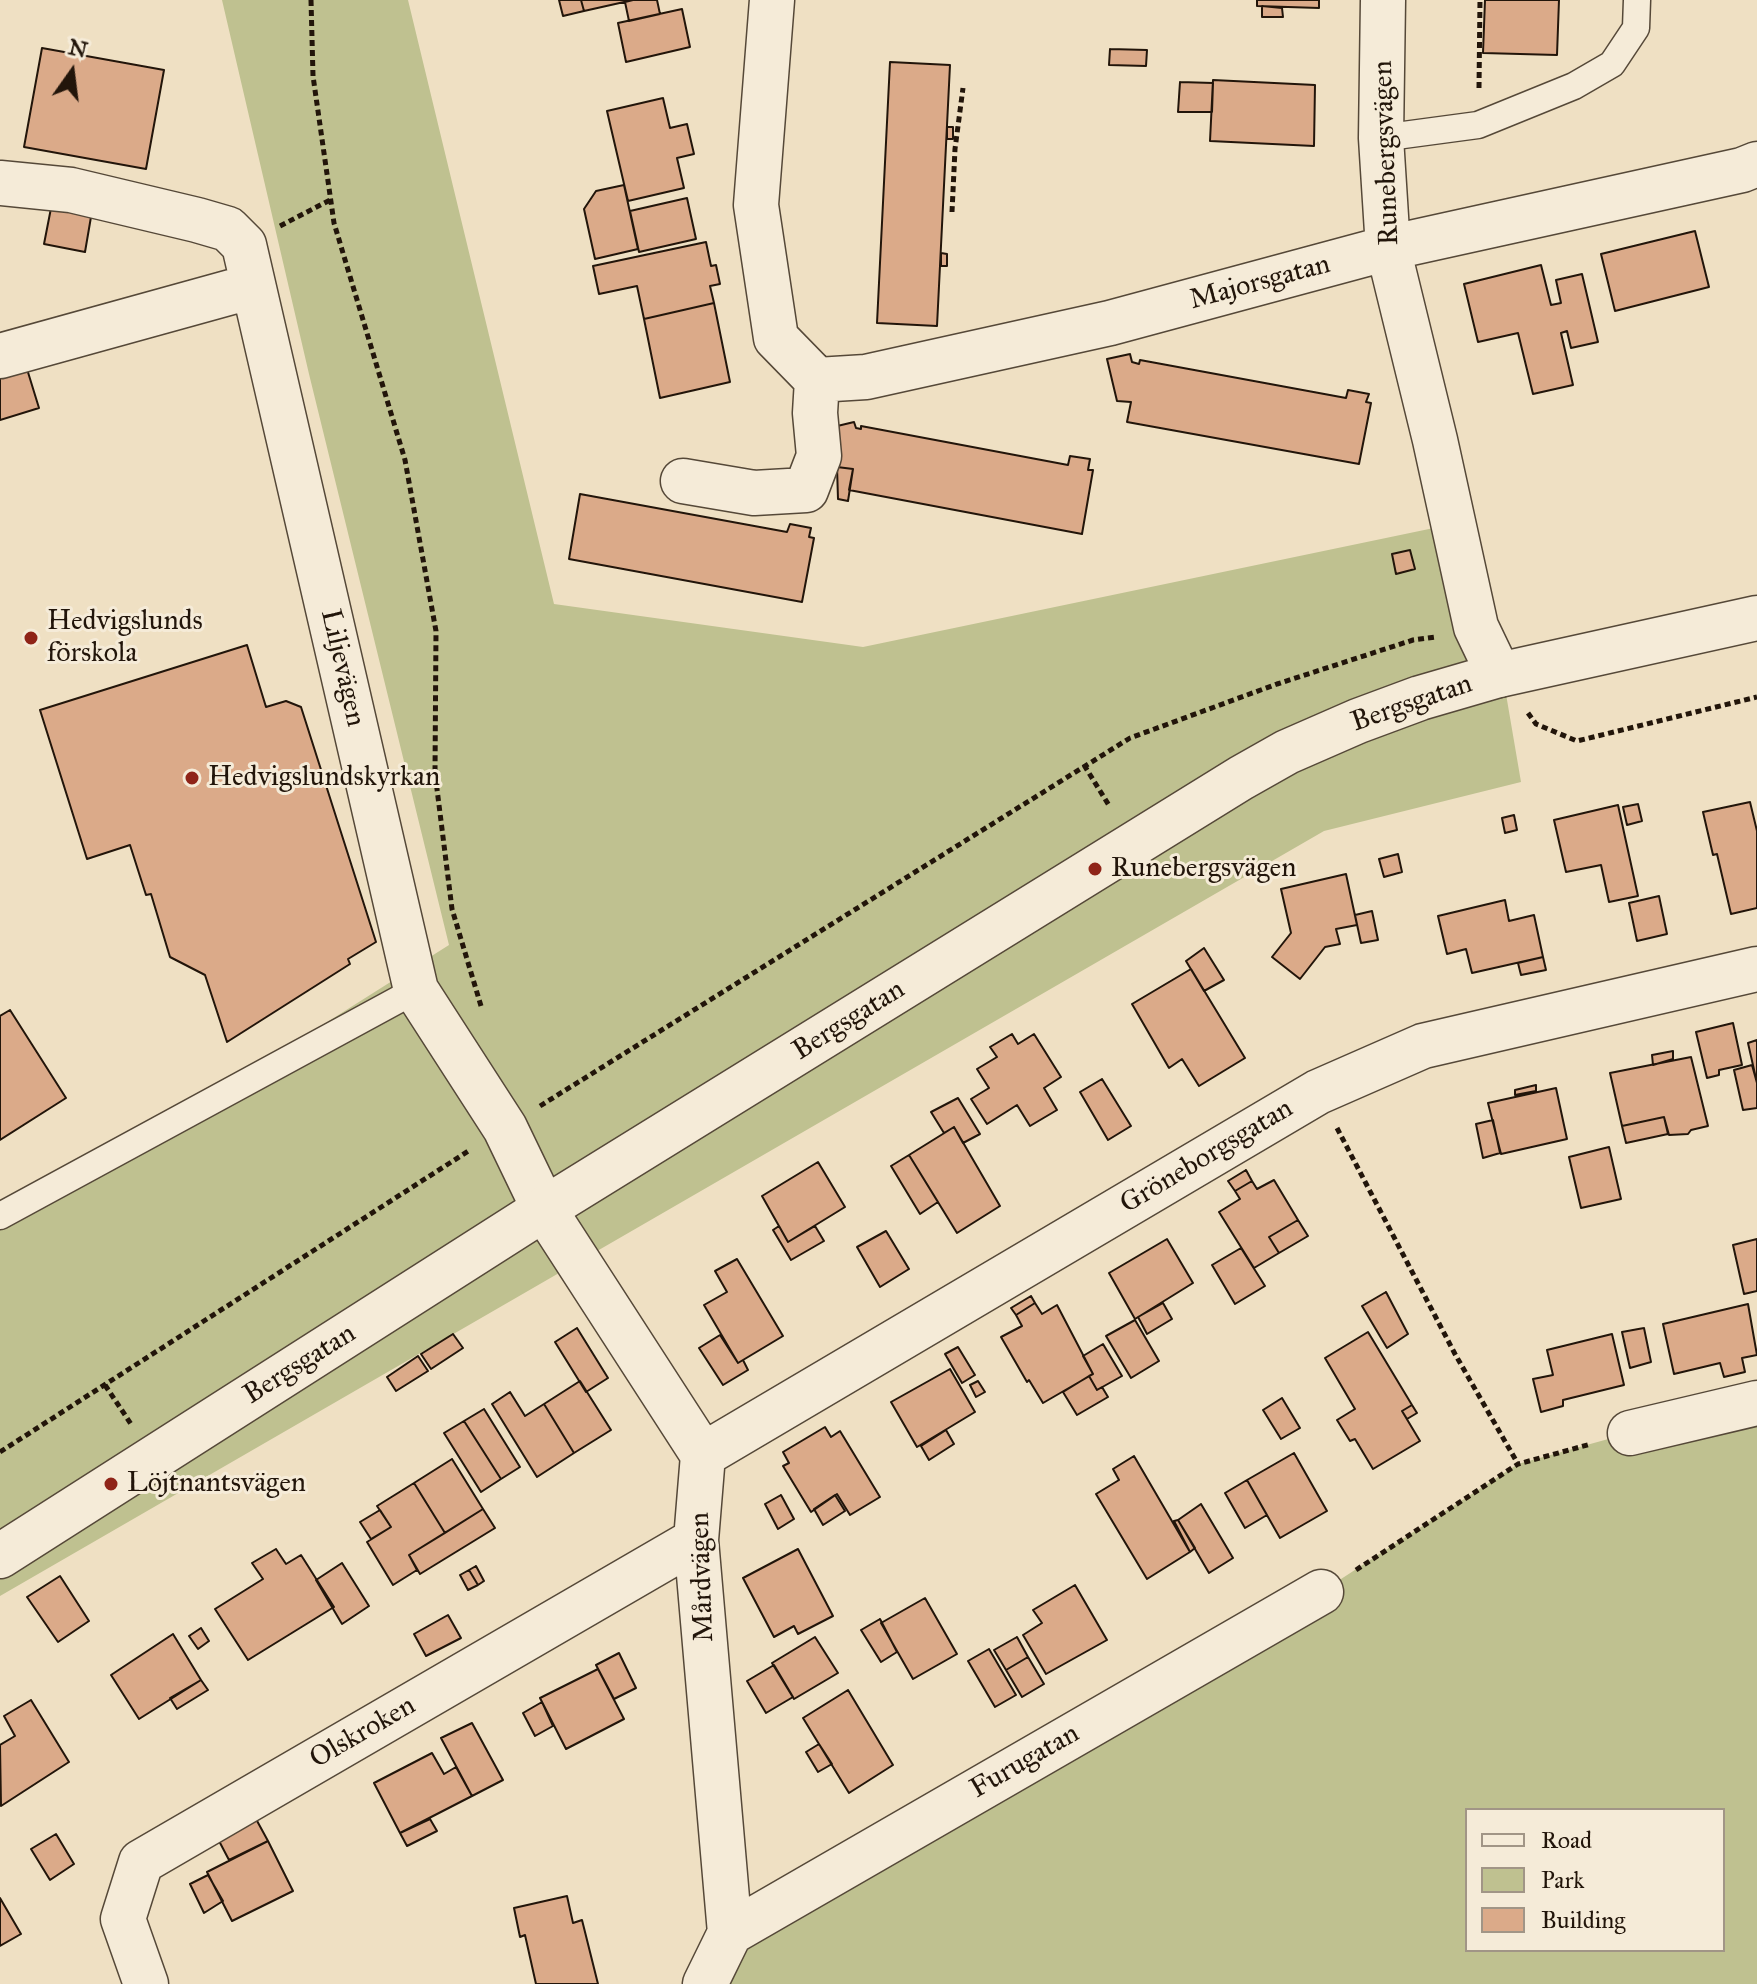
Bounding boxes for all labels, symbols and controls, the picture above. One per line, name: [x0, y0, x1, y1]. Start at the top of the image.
north arrow: [32, 32, 112, 112]
text: N: [66, 33, 90, 64]
street label: Runebergsvägen: [1367, 60, 1407, 246]
street label: Majorsgatan: [1186, 248, 1334, 318]
place label: Hedvigslunds förskola: [47, 605, 203, 671]
street label: Liljevägen: [312, 606, 372, 730]
marker: Hedvigslunds förskola: [22, 629, 40, 647]
street label: Bergsgatan: [1347, 668, 1477, 740]
place label: Hedvigslundskyrkan: [208, 761, 440, 795]
marker: Hedvigslundskyrkan: [183, 769, 201, 787]
place label: Runebergsvägen: [1111, 852, 1296, 886]
marker: Runebergsvägen: [1086, 860, 1104, 878]
street label: Bergsgatan: [787, 973, 911, 1069]
street label: Gröneborgsgatan: [1115, 1092, 1299, 1222]
street label: Bergsgatan: [238, 1317, 362, 1413]
place label: Löjtnantsvägen: [127, 1467, 306, 1501]
marker: Löjtnantsvägen: [102, 1475, 120, 1493]
street label: Mårdvägen: [684, 1511, 722, 1643]
street label: Olskroken: [304, 1689, 422, 1777]
street label: Furugatan: [965, 1717, 1085, 1807]
legend: [1465, 1808, 1725, 1952]
text: Road: [1541, 1825, 1592, 1855]
text: Park: [1541, 1865, 1584, 1895]
text: Building: [1541, 1905, 1626, 1935]

